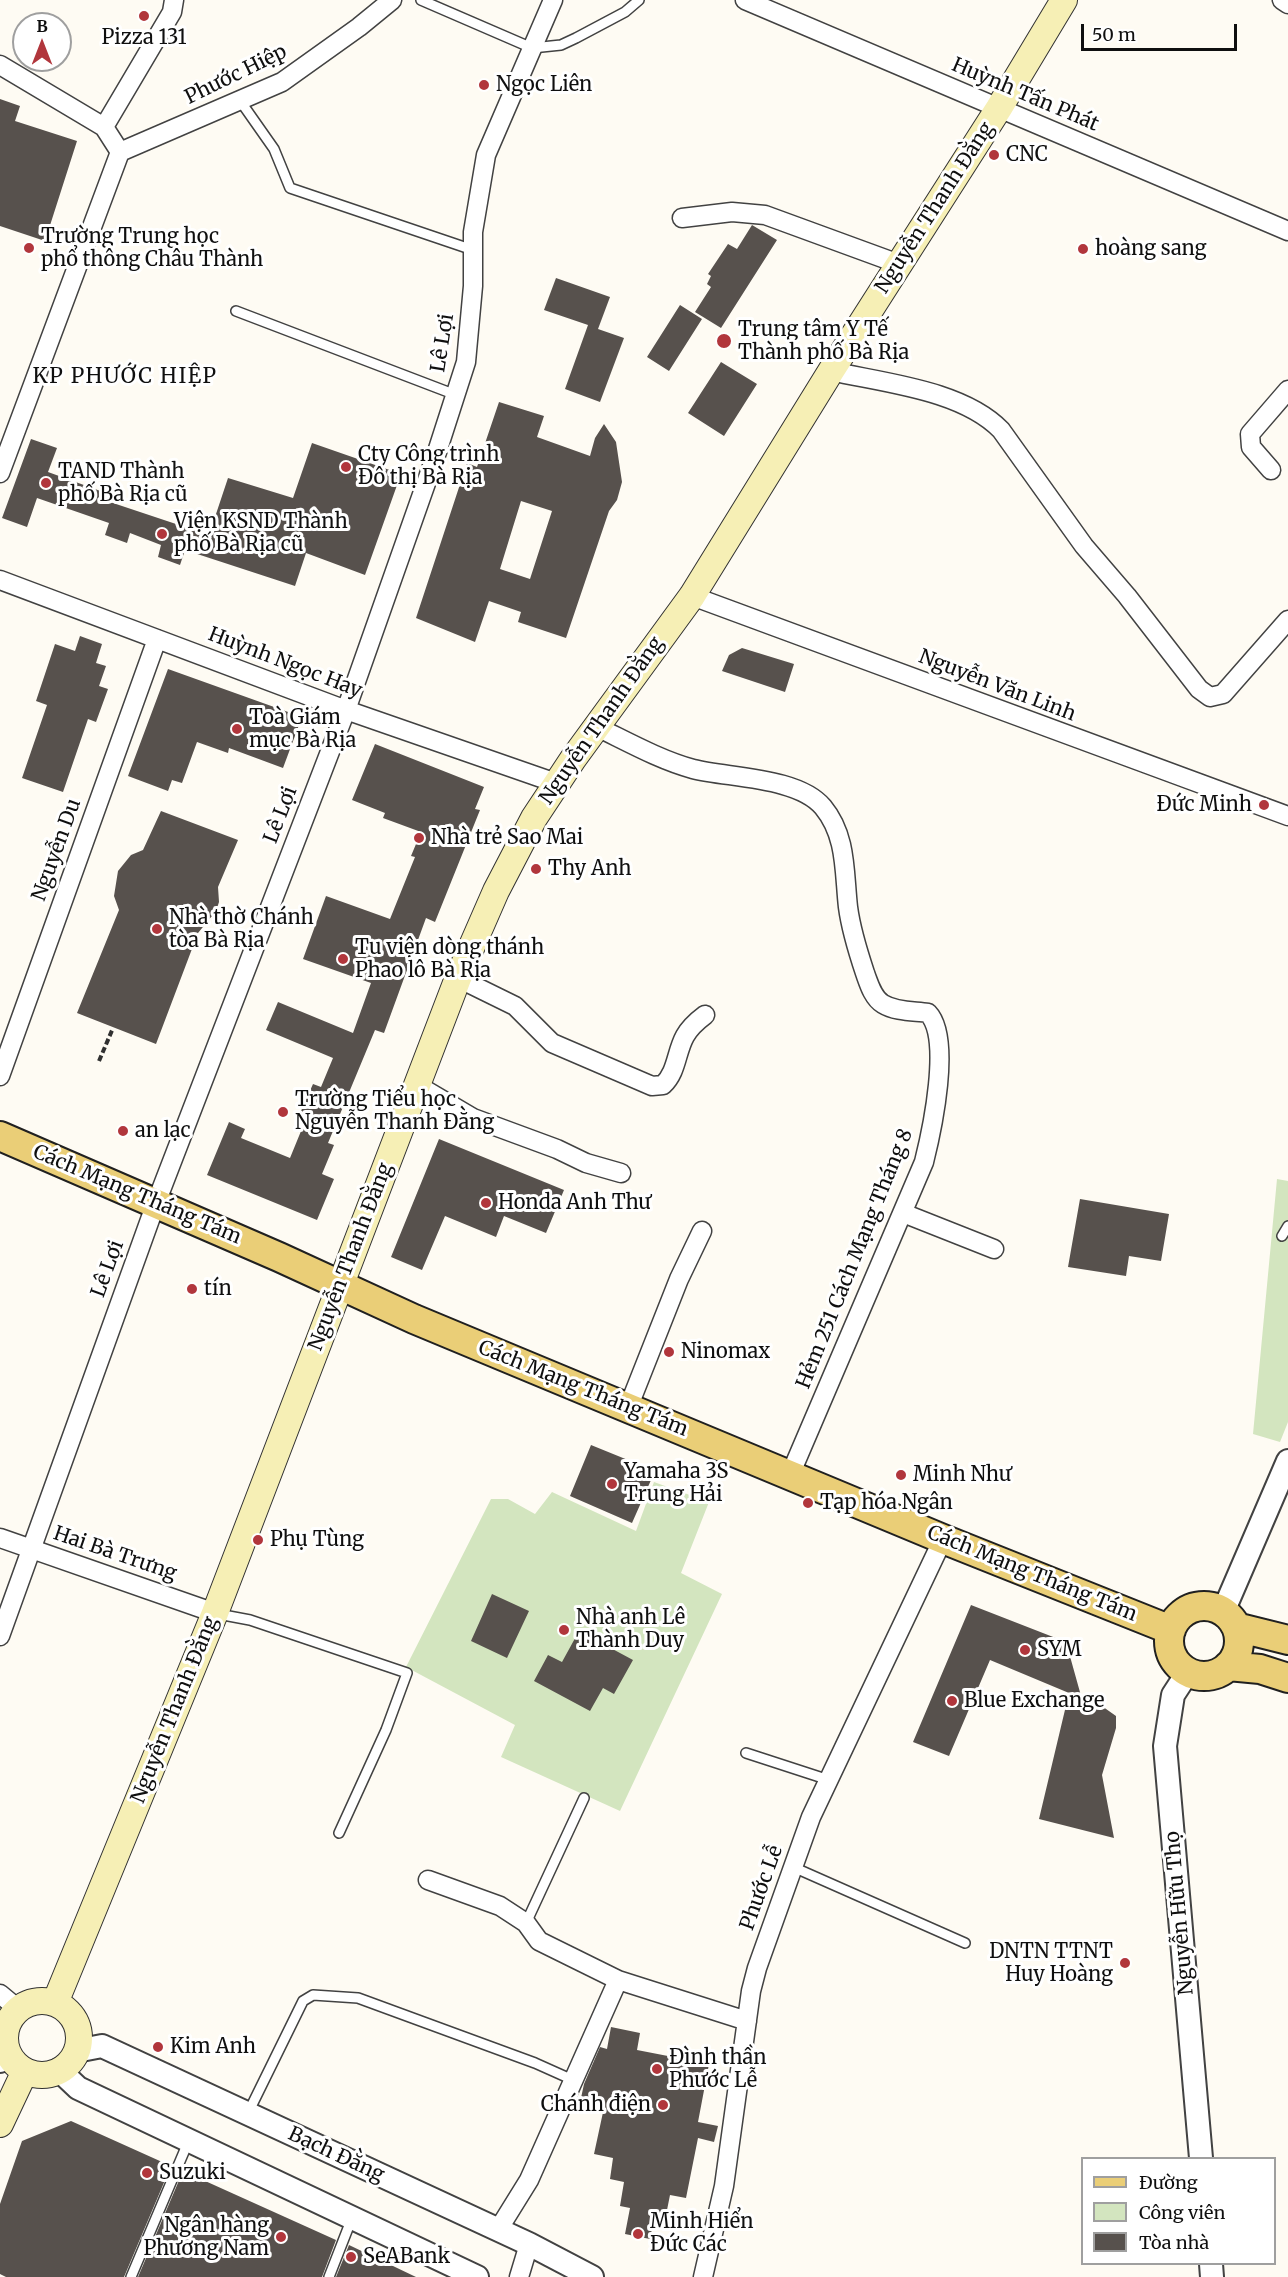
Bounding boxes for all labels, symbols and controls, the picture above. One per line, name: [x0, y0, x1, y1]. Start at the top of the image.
marker: Pizza 131: [137, 9, 151, 23]
north arrow: [12, 12, 72, 72]
scale bar: [1084, 12, 1240, 50]
text: B: [36, 16, 48, 36]
text: 50 m: [1092, 23, 1136, 46]
place label: Pizza 131: [101, 26, 187, 50]
street label: Phước Hiệp: [181, 40, 291, 110]
street label: Huỳnh Tấn Phát: [948, 53, 1102, 137]
place label: Ngọc Liên: [496, 73, 592, 97]
marker: Ngọc Liên: [477, 78, 491, 92]
street label: Nguyễn Thanh Đằng: [871, 118, 999, 298]
place label: CNC: [1006, 143, 1048, 167]
marker: CNC: [987, 148, 1001, 162]
place label: Trường Trung học phổ thông Châu Thành: [41, 225, 263, 272]
place label: hoàng sang: [1095, 237, 1207, 261]
marker: Trường Trung học phổ thông Châu Thành: [22, 241, 36, 255]
marker: hoàng sang: [1076, 242, 1090, 256]
street label: Lê Lợi: [427, 312, 459, 374]
place label: Trung tâm Y Tế Thành phố Bà Rịa: [738, 318, 909, 365]
marker: Trung tâm Y Tế Thành phố Bà Rịa: [715, 332, 733, 350]
district label: KP PHƯỚC HIỆP: [32, 364, 218, 390]
place label: Cty Công trình Đô thị Bà Rịa: [358, 443, 499, 490]
place label: TAND Thành phố Bà Rịa cũ: [58, 460, 188, 507]
marker: Cty Công trình Đô thị Bà Rịa: [339, 460, 353, 474]
marker: TAND Thành phố Bà Rịa cũ: [39, 476, 53, 490]
place label: Viện KSND Thành phố Bà Rịa cũ: [174, 510, 348, 557]
marker: Viện KSND Thành phố Bà Rịa cũ: [155, 527, 169, 541]
street label: Huỳnh Ngọc Hay: [205, 623, 365, 703]
street label: Nguyễn Thanh Đằng: [535, 633, 669, 809]
street label: Nguyễn Văn Linh: [915, 645, 1079, 727]
place label: Toà Giám mục Bà Rịa: [249, 706, 356, 753]
marker: Toà Giám mục Bà Rịa: [230, 722, 244, 736]
street label: Lê Lợi: [259, 783, 303, 847]
place label: Đức Minh: [1157, 793, 1252, 817]
street label: Nguyễn Du: [27, 796, 87, 904]
marker: Đức Minh: [1257, 798, 1271, 812]
place label: Nhà trẻ Sao Mai: [431, 826, 583, 850]
marker: Nhà trẻ Sao Mai: [412, 831, 426, 845]
place label: Thy Anh: [548, 857, 632, 881]
marker: Thy Anh: [529, 862, 543, 876]
place label: Nhà thờ Chánh tòa Bà Rịa: [169, 906, 314, 953]
marker: Nhà thờ Chánh tòa Bà Rịa: [150, 922, 164, 936]
place label: Tu viện dòng thánh Phao lô Bà Rịa: [355, 936, 544, 983]
marker: Tu viện dòng thánh Phao lô Bà Rịa: [336, 952, 350, 966]
place label: Trường Tiểu học Nguyễn Thanh Đằng: [295, 1088, 494, 1135]
marker: Trường Tiểu học Nguyễn Thanh Đằng: [276, 1105, 290, 1119]
place label: an lạc: [135, 1119, 191, 1143]
marker: an lạc: [116, 1124, 130, 1138]
street label: Hẻm 251 Cách Mạng Tháng 8: [792, 1126, 918, 1392]
street label: Cách Mạng Tháng Tám: [29, 1140, 245, 1250]
street label: Nguyễn Thanh Đằng: [304, 1160, 398, 1354]
place label: Honda Anh Thư: [498, 1191, 651, 1215]
marker: Honda Anh Thư: [479, 1196, 493, 1210]
street label: Lê Lợi: [87, 1237, 129, 1301]
place label: tín: [204, 1277, 232, 1301]
marker: tín: [185, 1282, 199, 1296]
street label: Cách Mạng Tháng Tám: [475, 1336, 691, 1442]
place label: Ninomax: [681, 1340, 770, 1364]
marker: Ninomax: [662, 1345, 676, 1359]
place label: Yamaha 3S Trung Hải: [624, 1460, 728, 1507]
place label: Minh Như: [913, 1463, 1011, 1487]
marker: Minh Như: [894, 1468, 908, 1482]
marker: Yamaha 3S Trung Hải: [605, 1477, 619, 1491]
place label: Tạp hóa Ngân: [820, 1491, 953, 1515]
marker: Tạp hóa Ngân: [801, 1496, 815, 1510]
street label: Cách Mạng Tháng Tám: [924, 1521, 1140, 1627]
street label: Hai Bà Trưng: [50, 1522, 180, 1586]
place label: Phụ Tùng: [270, 1528, 364, 1552]
marker: Phụ Tùng: [251, 1533, 265, 1547]
place label: Nhà anh Lê Thành Duy: [576, 1606, 685, 1653]
street label: Nguyễn Thanh Đằng: [127, 1613, 223, 1807]
marker: Nhà anh Lê Thành Duy: [557, 1623, 571, 1637]
place label: SYM: [1037, 1638, 1082, 1662]
marker: SYM: [1018, 1643, 1032, 1657]
place label: Blue Exchange: [964, 1689, 1104, 1713]
marker: Blue Exchange: [945, 1694, 959, 1708]
street label: Nguyễn Hữu Thọ: [1161, 1830, 1199, 1996]
street label: Phước Lễ: [736, 1842, 788, 1934]
place label: DNTN TTNT Huy Hoàng: [989, 1940, 1113, 1987]
marker: DNTN TTNT Huy Hoàng: [1118, 1956, 1132, 1970]
place label: Kim Anh: [170, 2035, 256, 2059]
marker: Kim Anh: [151, 2040, 165, 2054]
place label: Đình thần Phước Lễ: [669, 2046, 767, 2093]
marker: Đình thần Phước Lễ: [650, 2062, 664, 2076]
place label: Chánh điện: [541, 2093, 651, 2117]
marker: Chánh điện: [656, 2098, 670, 2112]
street label: Bạch Đằng: [284, 2122, 388, 2188]
legend: [1081, 2157, 1276, 2265]
place label: Suzuki: [159, 2161, 226, 2185]
marker: Suzuki: [140, 2166, 154, 2180]
text: Đường: [1139, 2171, 1198, 2194]
text: Công viên: [1139, 2201, 1225, 2224]
place label: Minh Hiển Đức Các: [650, 2210, 753, 2257]
place label: Ngân hàng Phương Nam: [143, 2214, 269, 2261]
marker: Minh Hiển Đức Các: [631, 2227, 645, 2241]
marker: Ngân hàng Phương Nam: [274, 2230, 288, 2244]
text: Tòa nhà: [1139, 2231, 1209, 2254]
place label: SeABank: [363, 2245, 450, 2269]
marker: SeABank: [344, 2250, 358, 2264]

